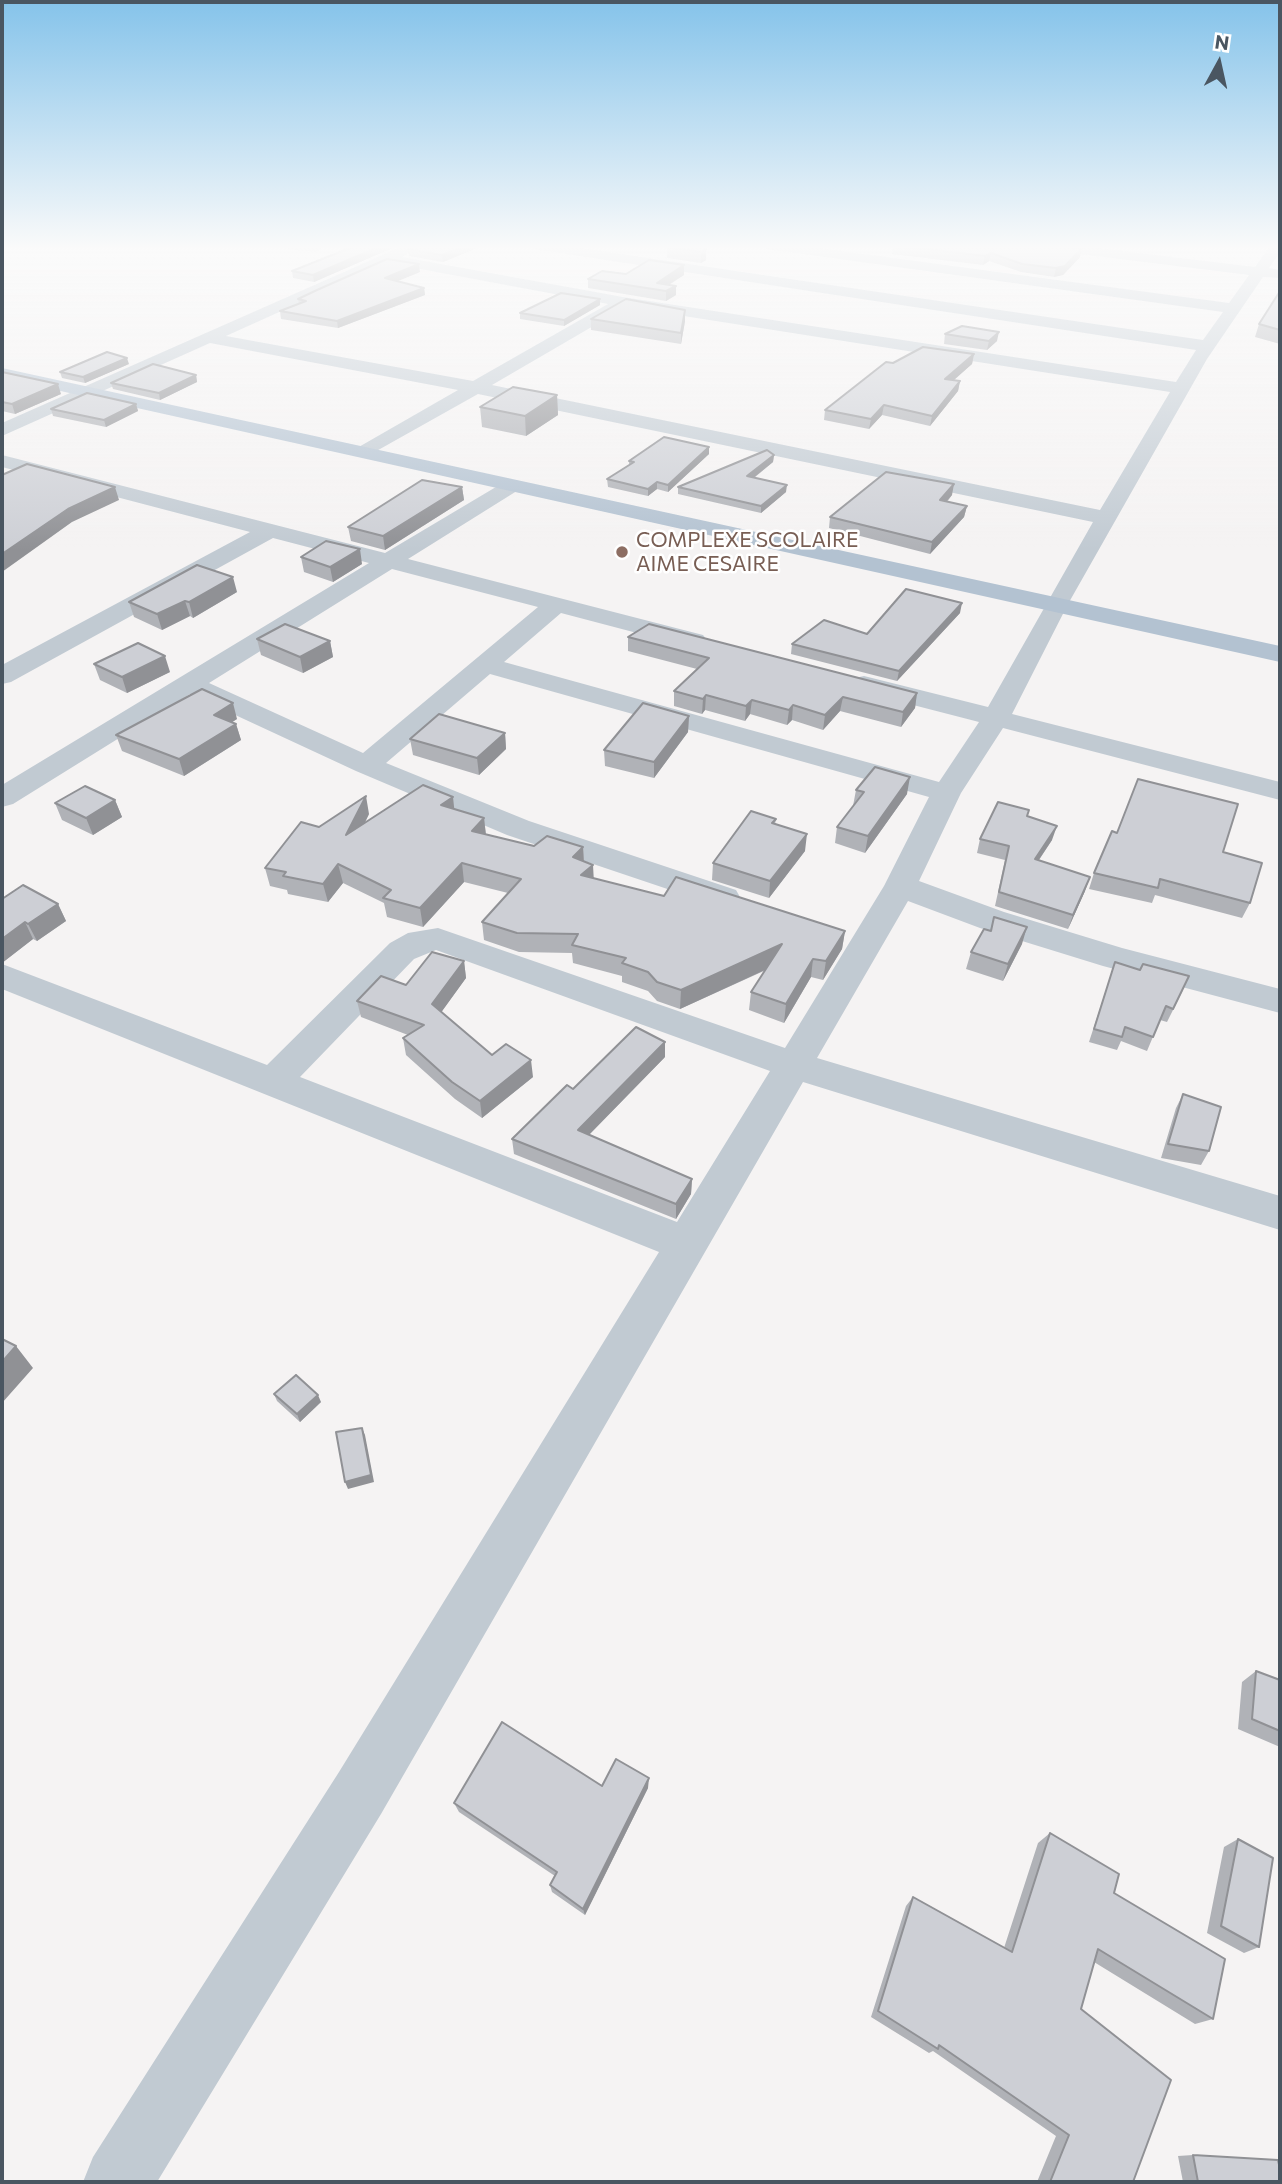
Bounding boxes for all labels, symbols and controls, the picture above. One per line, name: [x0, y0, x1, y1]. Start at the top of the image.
north arrow: [1184, 28, 1254, 98]
text: N: [1213, 29, 1231, 54]
place label: COMPLEXE SCOLAIRE AIME CESAIRE: [636, 527, 858, 577]
marker: COMPLEXE SCOLAIRE AIME CESAIRE: [614, 544, 630, 560]

